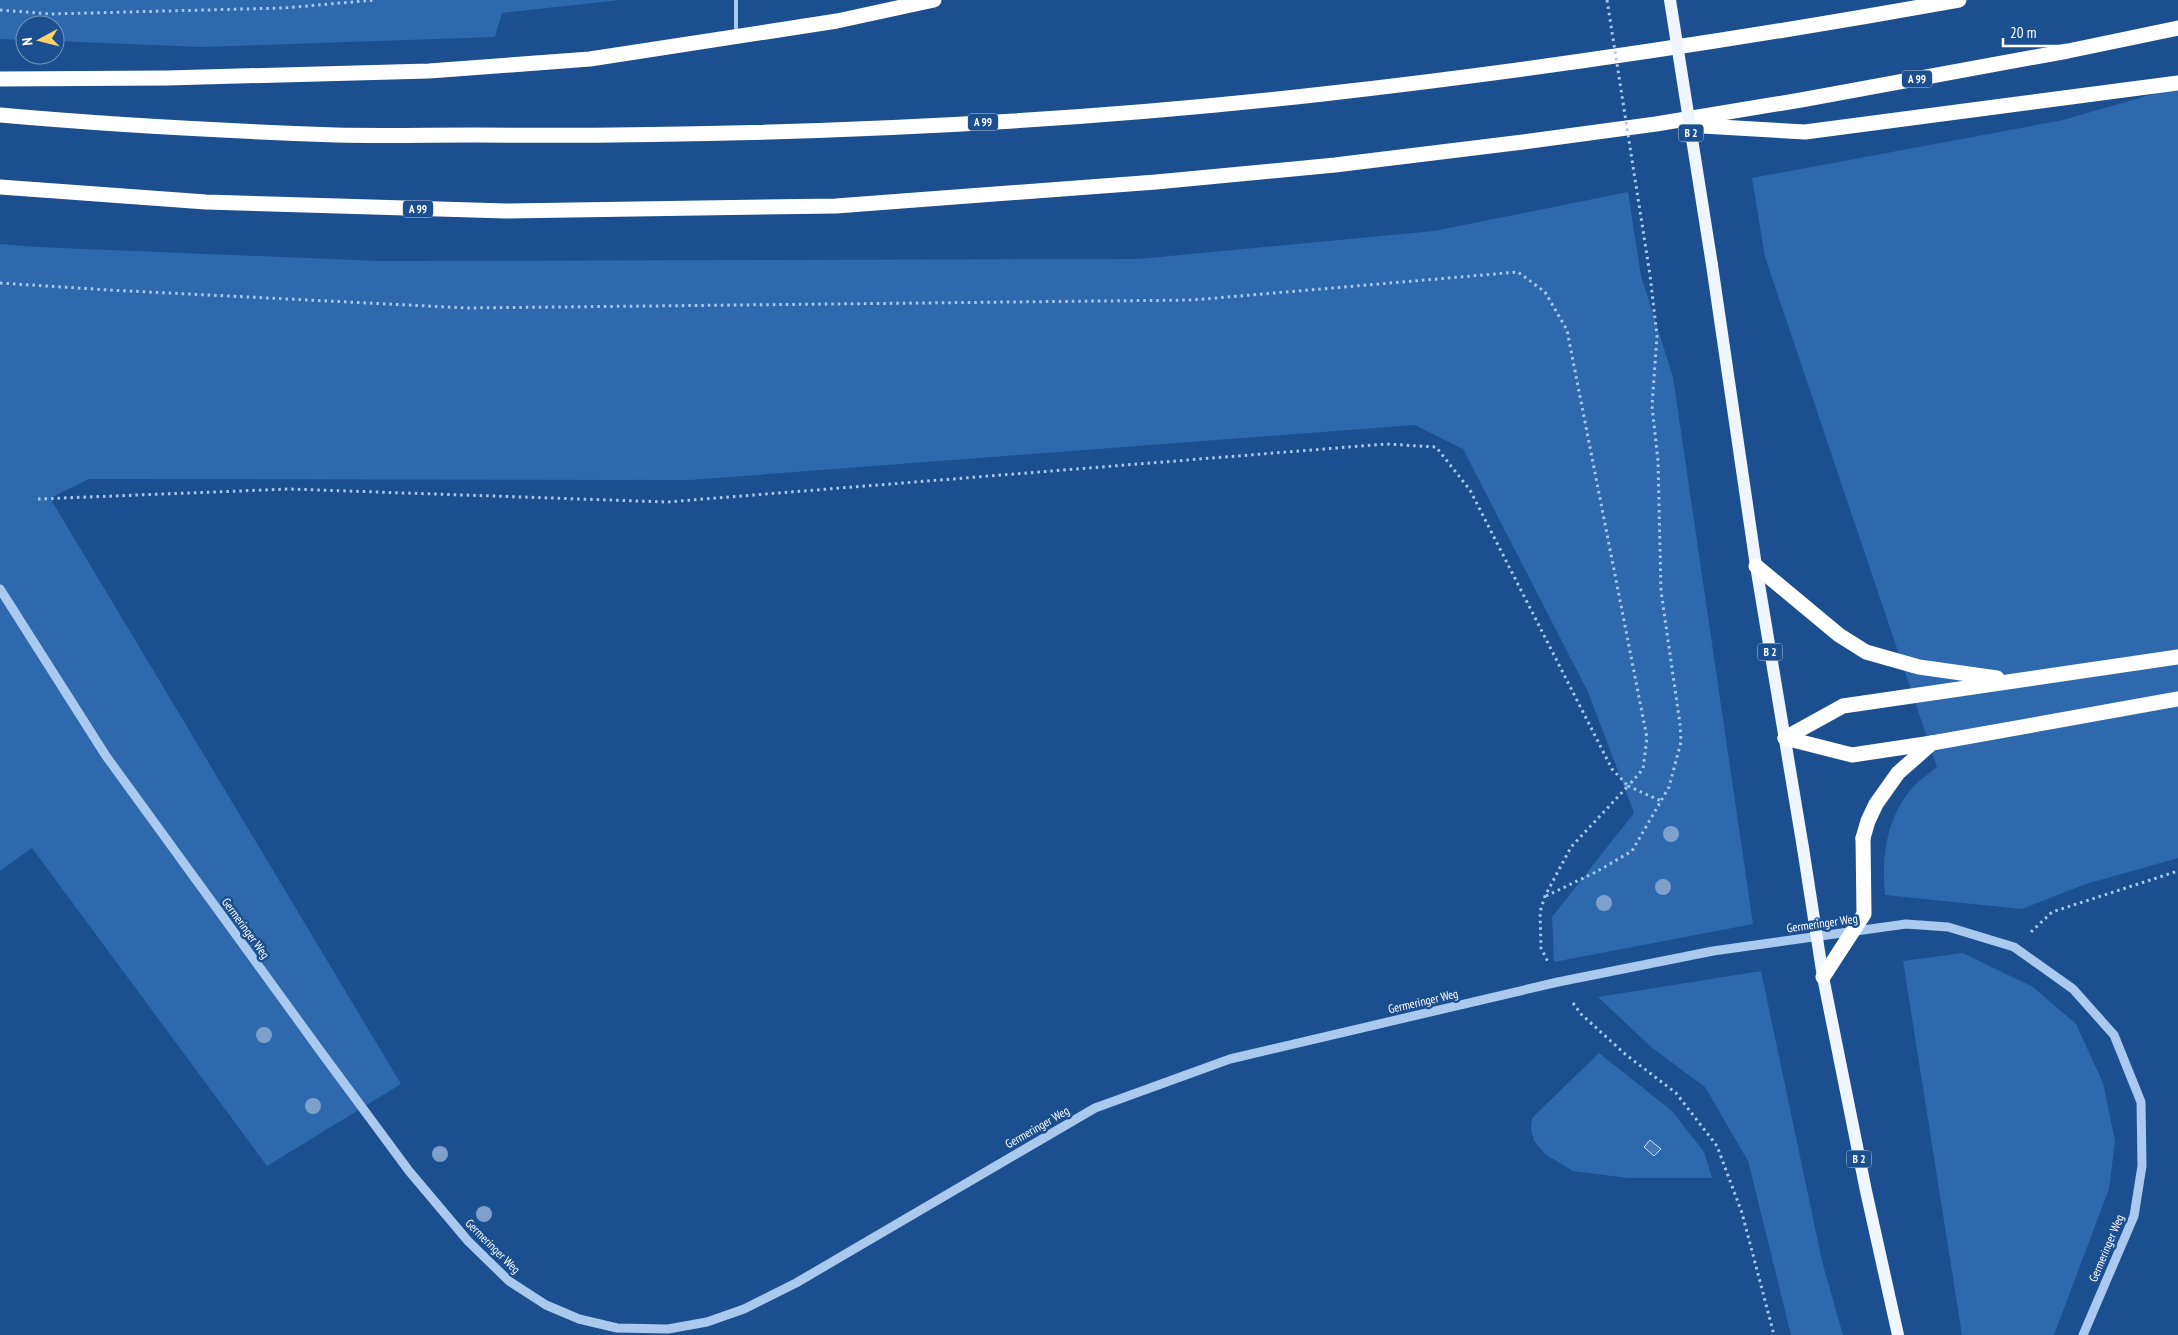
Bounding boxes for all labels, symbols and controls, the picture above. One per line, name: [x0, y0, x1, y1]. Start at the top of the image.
north arrow: [15, 15, 65, 65]
scale bar: [2003, 15, 2109, 47]
text: 20 m: [2010, 23, 2036, 42]
text: N: [18, 37, 36, 46]
road number: A 99: [1902, 70, 1932, 88]
road number: A 99: [968, 114, 998, 130]
road number: B 2: [1678, 125, 1704, 142]
road number: A 99: [403, 200, 433, 218]
road number: B 2: [1758, 644, 1782, 660]
street label: Germeringer Weg: [219, 895, 273, 961]
street label: Germeringer Weg: [1786, 911, 1858, 935]
street label: Germeringer Weg: [1386, 986, 1460, 1016]
street label: Germeringer Weg: [1002, 1103, 1072, 1151]
road number: B 2: [1846, 1150, 1872, 1168]
street label: Germeringer Weg: [2085, 1212, 2127, 1284]
street label: Germeringer Weg: [462, 1215, 524, 1277]

